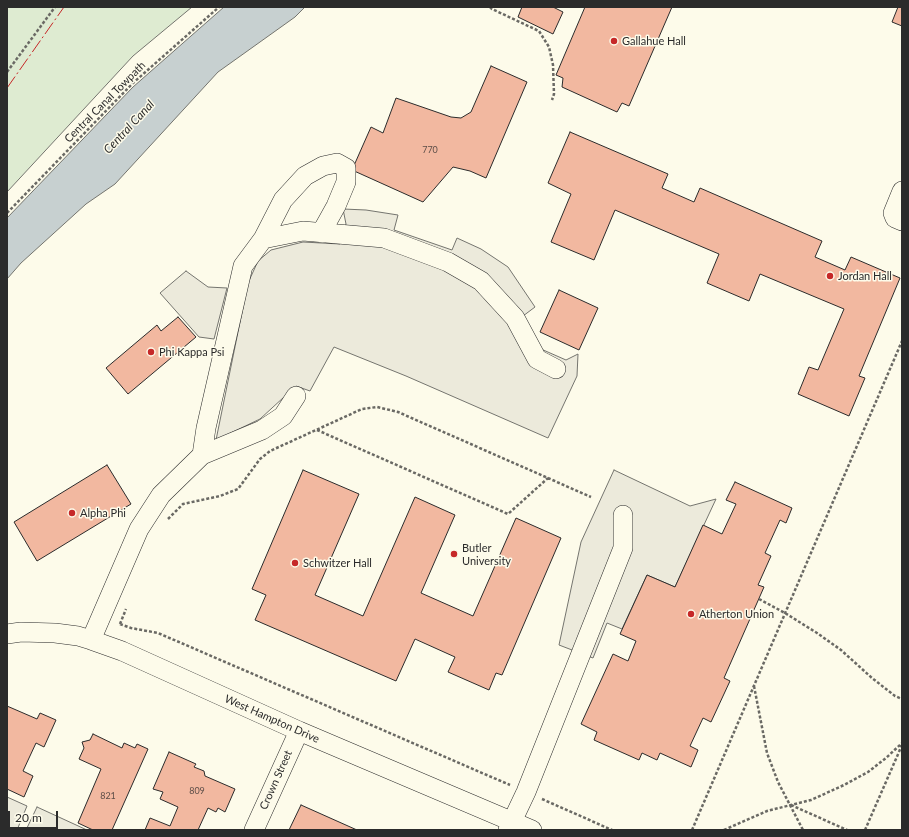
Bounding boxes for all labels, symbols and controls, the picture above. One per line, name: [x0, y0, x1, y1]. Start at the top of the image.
place label: Gallahue Hall: [622, 34, 686, 48]
marker: Gallahue Hall: [609, 36, 619, 46]
street label: Central Canal Towpath: [62, 59, 148, 145]
water label: Central Canal: [101, 97, 157, 157]
house number: 770: [422, 145, 438, 155]
place label: Jordan Hall: [838, 269, 892, 283]
marker: Jordan Hall: [825, 271, 835, 281]
place label: Phi Kappa Psi: [159, 345, 224, 359]
marker: Phi Kappa Psi: [146, 347, 156, 357]
place label: Alpha Phi: [80, 506, 126, 520]
marker: Alpha Phi: [67, 508, 77, 518]
place label: Butler University: [462, 541, 511, 567]
marker: Butler University: [449, 549, 459, 559]
place label: Schwitzer Hall: [303, 556, 372, 570]
marker: Schwitzer Hall: [290, 558, 300, 568]
place label: Atherton Union: [699, 607, 774, 621]
marker: Atherton Union: [686, 609, 696, 619]
street label: West Hampton Drive: [223, 692, 321, 746]
street label: Crown Street: [257, 748, 295, 812]
house number: 809: [189, 786, 205, 796]
house number: 821: [100, 791, 116, 801]
scale bar: [10, 803, 60, 829]
text: 20 m: [15, 810, 42, 825]

